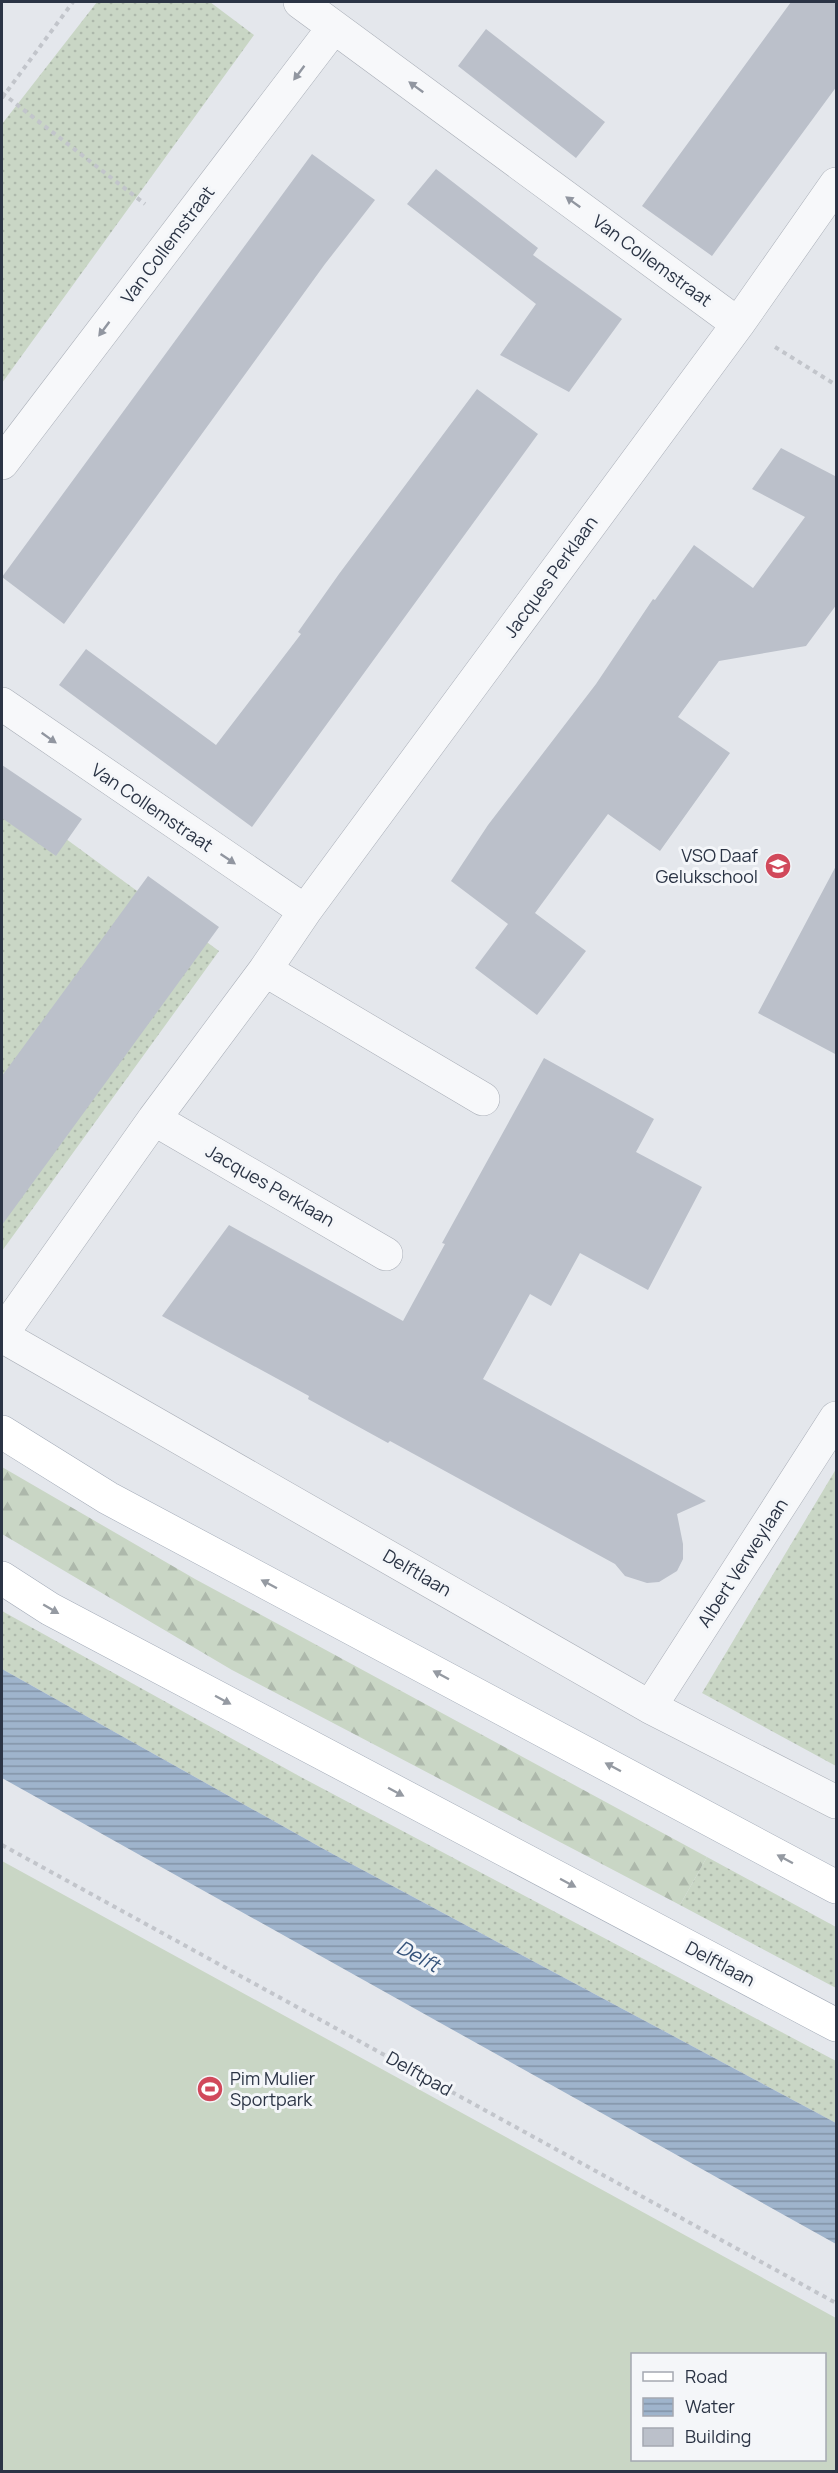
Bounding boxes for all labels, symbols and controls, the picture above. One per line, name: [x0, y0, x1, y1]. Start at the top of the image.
one-way arrow: [293, 66, 305, 81]
one-way arrow: [408, 81, 424, 93]
street label: Van Collemstraat: [115, 181, 219, 308]
one-way arrow: [565, 197, 580, 209]
street label: Van Collemstraat: [588, 209, 717, 312]
one-way arrow: [98, 320, 110, 336]
street label: Jacques Perklaan: [498, 511, 602, 642]
one-way arrow: [41, 732, 57, 744]
street label: Van Collemstraat: [87, 758, 218, 857]
place label: VSO Daaf Gelukschool: [656, 843, 759, 888]
school or university icon: VSO Daaf Gelukschool: [763, 851, 793, 881]
one-way arrow: [219, 854, 236, 865]
street label: Jacques Perklaan: [202, 1139, 339, 1232]
street label: Albert Verweylaan: [692, 1493, 793, 1631]
street label: Delftlaan: [379, 1543, 456, 1601]
one-way arrow: [260, 1579, 277, 1589]
one-way arrow: [43, 1604, 60, 1614]
one-way arrow: [432, 1670, 449, 1680]
one-way arrow: [215, 1696, 232, 1705]
one-way arrow: [604, 1762, 621, 1772]
one-way arrow: [387, 1787, 404, 1797]
one-way arrow: [776, 1854, 793, 1864]
one-way arrow: [560, 1878, 577, 1888]
water label: Delft: [392, 1933, 446, 1979]
street label: Delftlaan: [682, 1935, 759, 1991]
street label: Delftpad: [382, 2045, 457, 2101]
place label: Pim Mulier Sportpark: [230, 2066, 316, 2111]
sports icon: Pim Mulier Sportpark: [195, 2074, 225, 2104]
legend: [631, 2353, 826, 2461]
text: Road: [685, 2364, 728, 2388]
text: Water: [685, 2394, 735, 2418]
text: Building: [685, 2424, 751, 2448]

